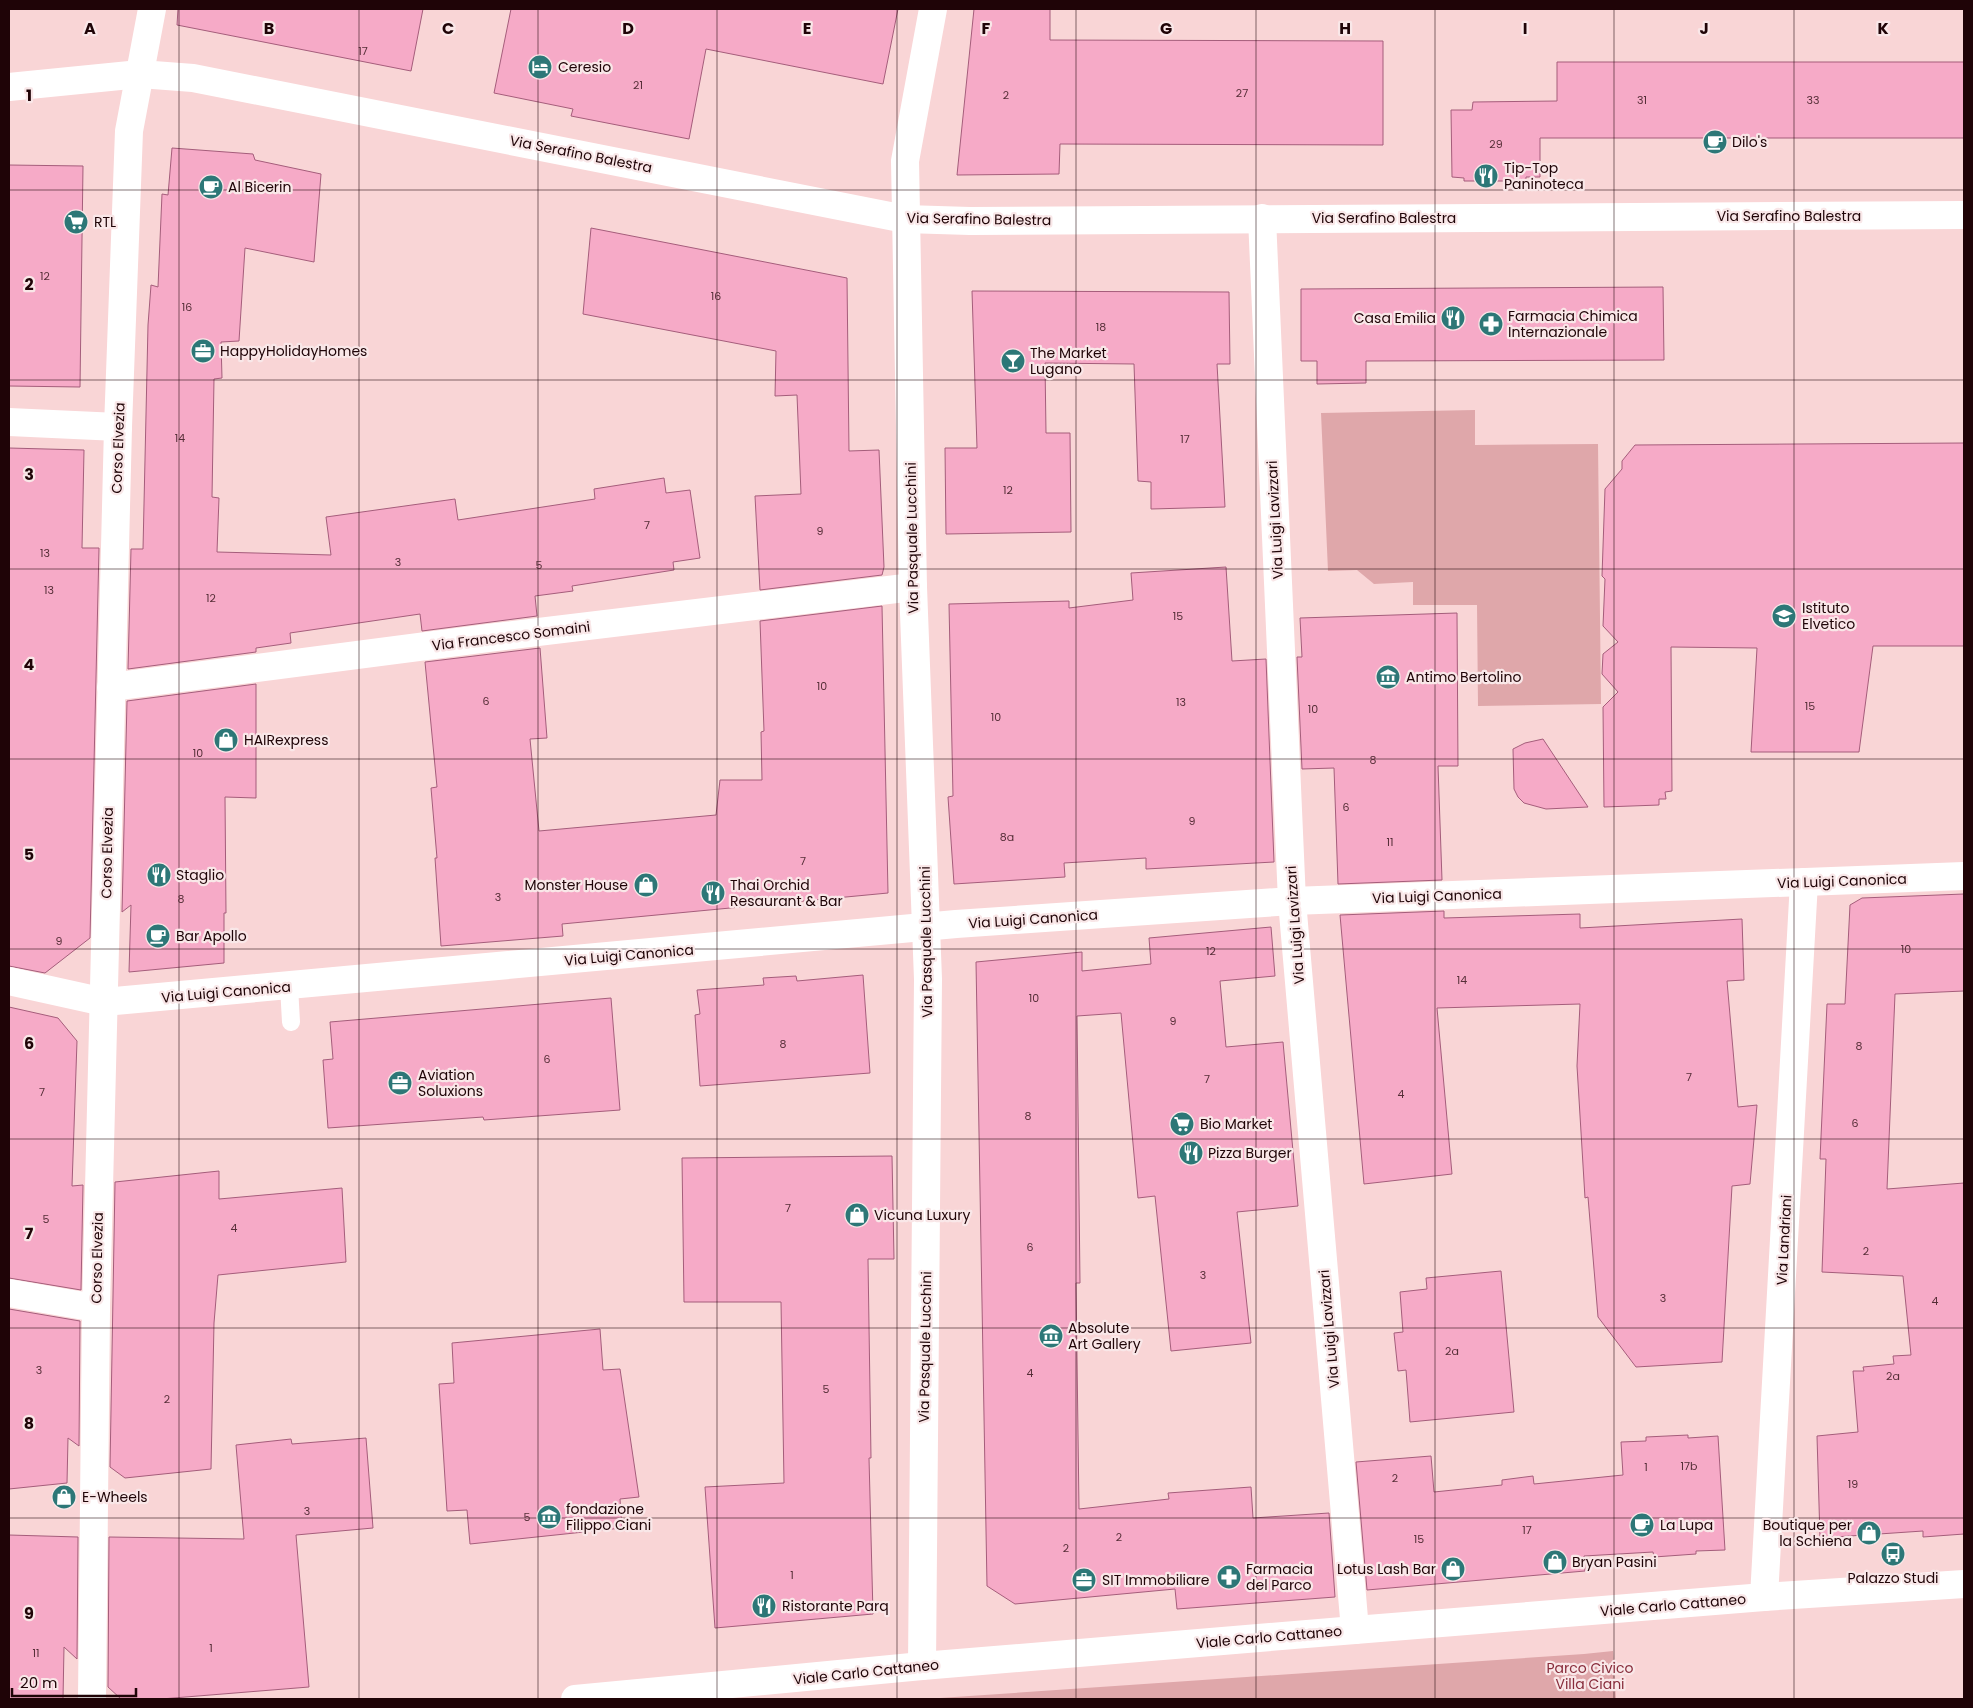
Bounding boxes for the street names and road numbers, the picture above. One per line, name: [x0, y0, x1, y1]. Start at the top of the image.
street label: Via Serafino Balestra: [508, 130, 654, 178]
street label: Via Serafino Balestra: [1717, 206, 1861, 226]
street label: Via Serafino Balestra: [907, 208, 1051, 230]
street label: Via Serafino Balestra: [1312, 208, 1456, 228]
street label: Corso Elvezia: [106, 402, 130, 494]
street label: Via Luigi Lavizzari: [1262, 460, 1288, 580]
street label: Via Pasquale Lucchini: [901, 462, 923, 614]
street label: Via Francesco Somaini: [431, 616, 591, 656]
street label: Corso Elvezia: [96, 807, 118, 899]
street label: Via Luigi Lavizzari: [1281, 865, 1309, 985]
street label: Via Pasquale Lucchini: [915, 866, 937, 1018]
street label: Via Luigi Canonica: [1777, 869, 1907, 893]
street label: Via Luigi Canonica: [1372, 884, 1502, 908]
street label: Via Luigi Canonica: [968, 904, 1098, 934]
street label: Via Luigi Canonica: [563, 939, 695, 971]
street label: Via Luigi Canonica: [160, 976, 292, 1008]
street label: Via Landriani: [1772, 1194, 1796, 1286]
street label: Corso Elvezia: [86, 1212, 108, 1304]
street label: Via Luigi Lavizzari: [1314, 1269, 1344, 1389]
street label: Via Pasquale Lucchini: [914, 1271, 936, 1423]
street label: Viale Carlo Cattaneo: [1599, 1589, 1747, 1621]
street label: Viale Carlo Cattaneo: [1195, 1621, 1343, 1653]
street label: Viale Carlo Cattaneo: [792, 1654, 940, 1690]

